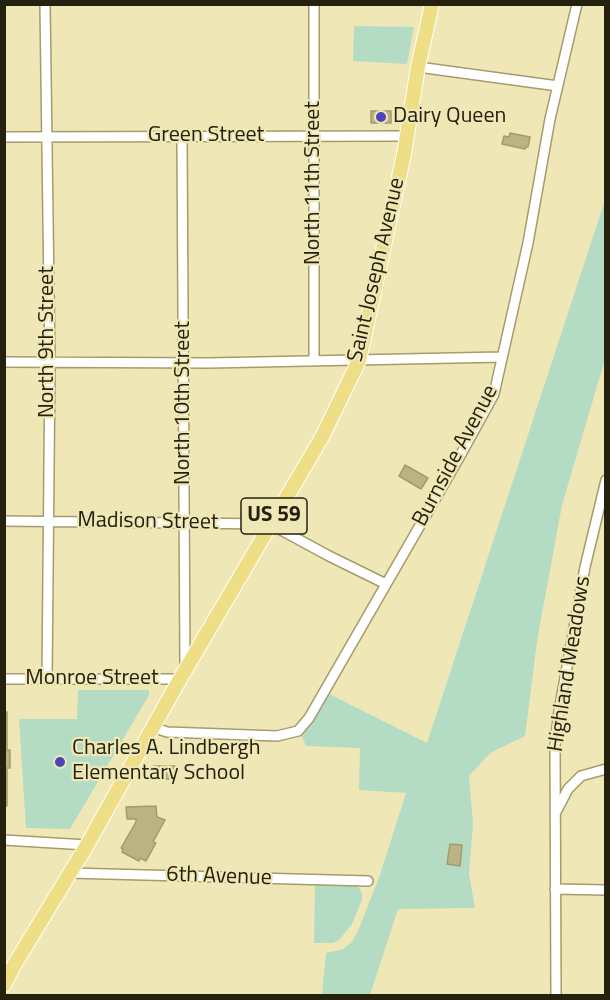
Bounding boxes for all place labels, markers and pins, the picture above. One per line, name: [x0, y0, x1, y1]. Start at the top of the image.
place label: Dairy Queen: [393, 104, 506, 130]
marker: Dairy Queen: [374, 110, 388, 124]
place label: Charles A. Lindbergh Elementary School: [72, 736, 260, 788]
marker: Charles A. Lindbergh Elementary School: [53, 755, 67, 769]

